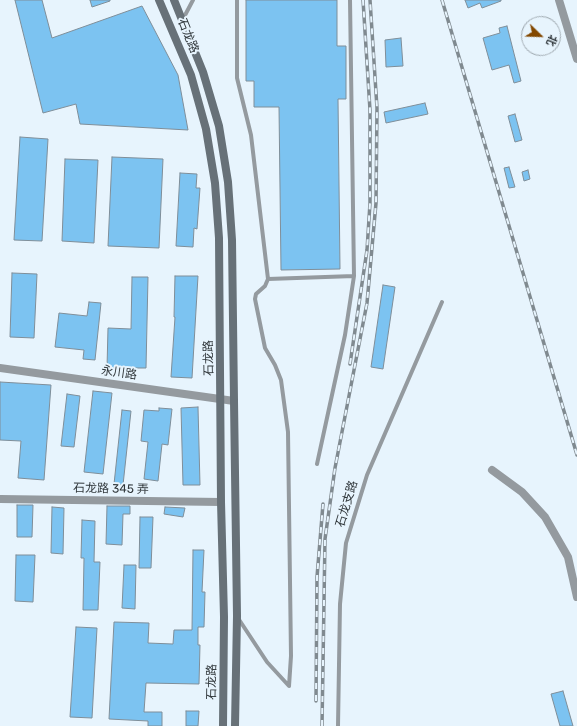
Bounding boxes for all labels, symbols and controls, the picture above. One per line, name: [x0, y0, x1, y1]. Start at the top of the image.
north arrow: [521, 16, 561, 56]
street label: 石龙路: [175, 17, 201, 55]
text: 北: [543, 33, 560, 48]
street label: 石龙路: [201, 340, 217, 376]
street label: 永川路: [100, 363, 138, 383]
street label: 石龙支路: [333, 479, 361, 529]
street label: 石龙路 345 弄: [73, 481, 149, 497]
street label: 石龙路: [204, 664, 220, 700]

